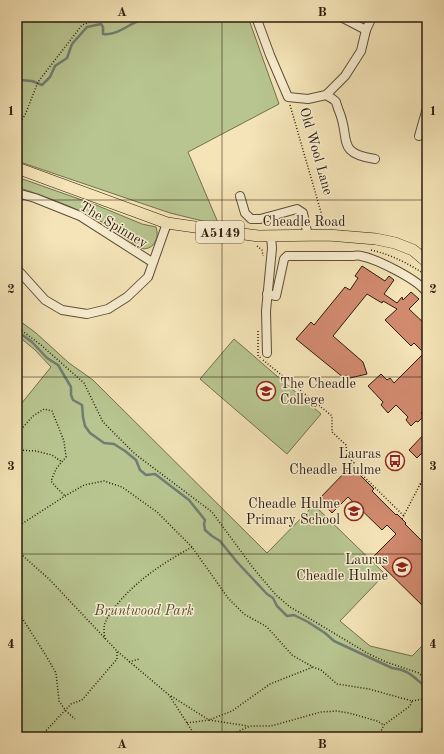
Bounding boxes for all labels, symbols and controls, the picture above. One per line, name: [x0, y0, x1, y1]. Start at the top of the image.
text: A: [117, 6, 127, 19]
text: B: [317, 6, 327, 19]
text: 1: [7, 105, 15, 118]
text: 1: [429, 105, 437, 118]
street label: Old Wool Lane: [297, 106, 335, 197]
street label: The Spinney: [77, 199, 150, 251]
street label: Cheadle Road: [263, 215, 346, 229]
road number: A5149: [196, 221, 244, 243]
text: 2: [7, 283, 15, 296]
text: 2: [429, 283, 437, 296]
place label: The Cheadle College: [280, 377, 356, 407]
school or university icon: The Cheadle College: [255, 380, 277, 402]
place label: Lauras Cheadle Hulme: [289, 447, 381, 477]
bus stop icon: Lauras Cheadle Hulme: [384, 450, 406, 472]
text: 3: [7, 460, 15, 473]
text: 3: [429, 460, 437, 473]
place label: Cheadle Hulme Primary School: [246, 497, 340, 527]
school or university icon: Cheadle Hulme Primary School: [343, 500, 365, 522]
place label: Laurus Cheadle Hulme: [296, 553, 388, 583]
school or university icon: Laurus Cheadle Hulme: [391, 556, 413, 578]
park label: Bruntwood Park: [93, 604, 194, 618]
text: 4: [7, 638, 15, 651]
text: 4: [429, 638, 437, 651]
text: A: [117, 738, 127, 751]
text: B: [317, 738, 327, 751]

